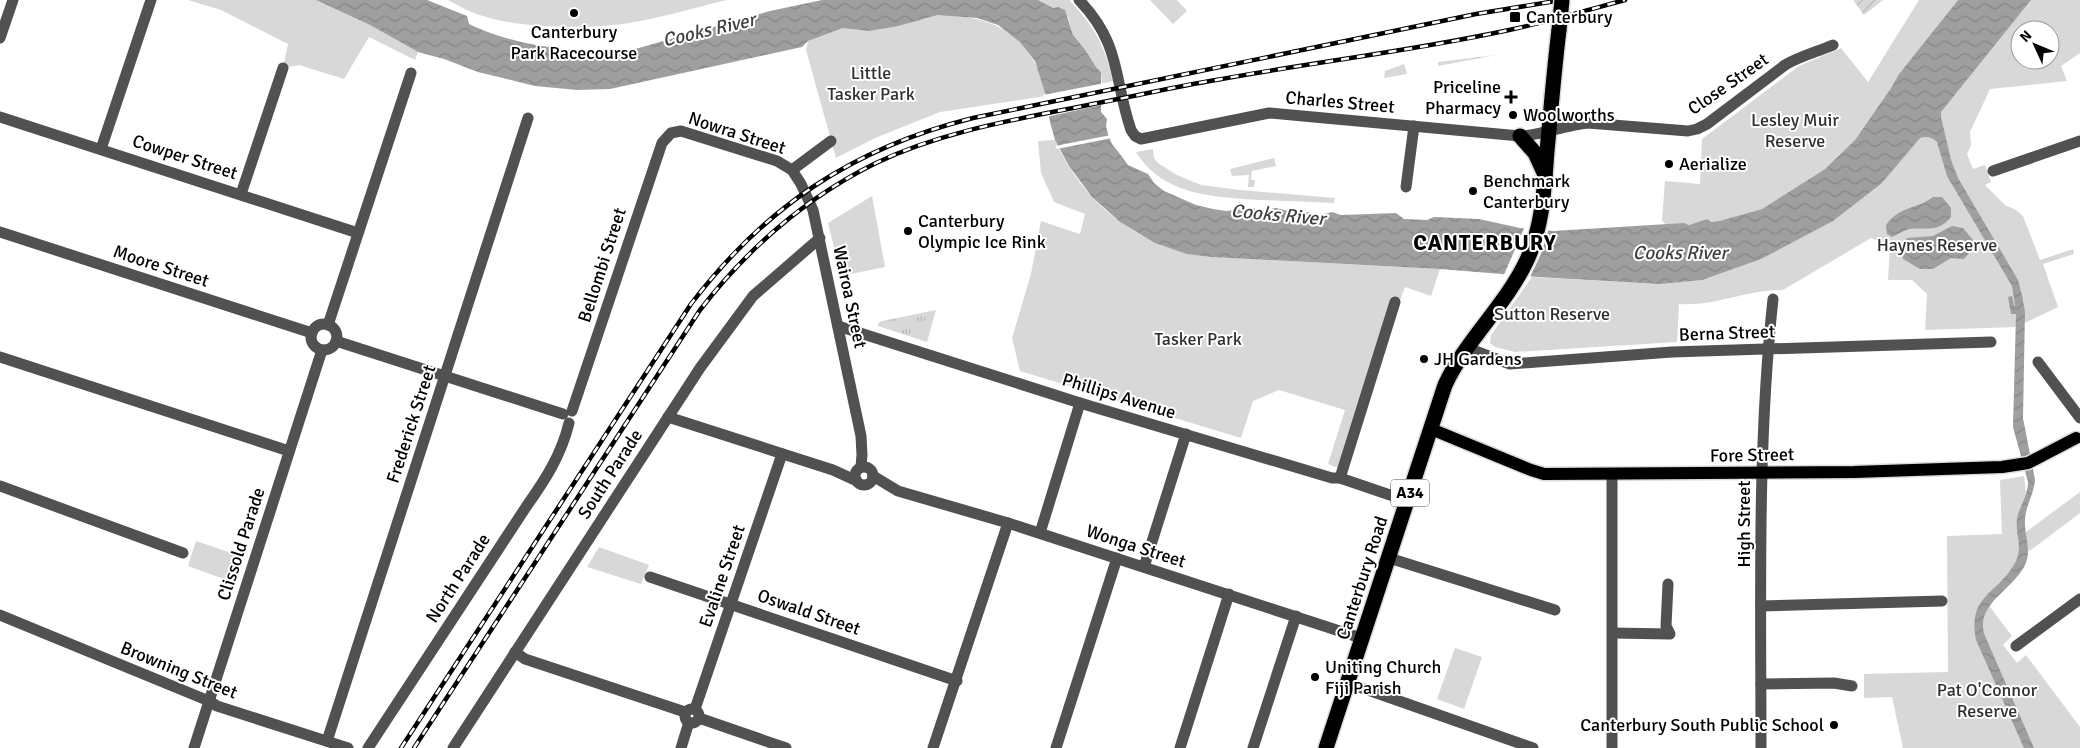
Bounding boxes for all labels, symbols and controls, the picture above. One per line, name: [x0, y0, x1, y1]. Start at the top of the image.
place label: Canterbury: [1526, 6, 1613, 28]
marker: Canterbury Park Racecourse: [568, 7, 580, 19]
water label: Cooks River: [660, 7, 761, 52]
marker: Canterbury: [1508, 10, 1522, 24]
north arrow: [2010, 20, 2060, 70]
place label: Canterbury Park Racecourse: [511, 21, 637, 64]
text: N: [2017, 27, 2036, 46]
street label: Close Street: [1684, 48, 1772, 120]
park label: Little Tasker Park: [827, 62, 915, 105]
place label: Priceline Pharmacy: [1425, 76, 1502, 119]
street label: Charles Street: [1285, 86, 1395, 118]
marker: Priceline Pharmacy: [1505, 91, 1517, 103]
place label: Woolworths: [1523, 104, 1615, 126]
street label: Nowra Street: [686, 107, 788, 159]
marker: Woolworths: [1507, 109, 1519, 121]
park label: Lesley Muir Reserve: [1751, 109, 1839, 152]
street label: Cowper Street: [130, 130, 240, 184]
place label: Aerialize: [1679, 153, 1747, 175]
marker: Aerialize: [1663, 158, 1675, 170]
place label: Benchmark Canterbury: [1483, 170, 1570, 213]
marker: Benchmark Canterbury: [1467, 185, 1479, 197]
water label: Cooks River: [1230, 199, 1329, 231]
street label: Bellombi Street: [573, 205, 631, 325]
place label: Canterbury Olympic Ice Rink: [918, 210, 1046, 253]
marker: Canterbury Olympic Ice Rink: [902, 225, 914, 237]
district label: CANTERBURY: [1413, 229, 1557, 256]
park label: Haynes Reserve: [1877, 234, 1997, 256]
street label: Moore Street: [110, 240, 212, 292]
water label: Cooks River: [1633, 241, 1730, 265]
street label: Wairoa Street: [828, 244, 872, 350]
park label: Sutton Reserve: [1494, 303, 1610, 325]
street label: Berna Street: [1678, 320, 1776, 346]
park label: Tasker Park: [1154, 328, 1242, 350]
place label: JH Gardens: [1434, 348, 1522, 370]
marker: JH Gardens: [1418, 353, 1430, 365]
street label: Frederick Street: [382, 362, 440, 486]
street label: Phillips Avenue: [1059, 368, 1179, 424]
street label: South Parade: [573, 425, 647, 523]
street label: Fore Street: [1710, 443, 1794, 467]
road number: A34: [1391, 479, 1429, 506]
street label: High Street: [1733, 480, 1755, 568]
street label: Clissold Parade: [212, 485, 270, 603]
street label: Canterbury Road: [1332, 513, 1392, 643]
street label: Wonga Street: [1083, 520, 1189, 572]
street label: Evaline Street: [694, 522, 750, 630]
street label: North Parade: [421, 529, 495, 627]
street label: Oswald Street: [755, 584, 863, 640]
street label: Browning Street: [117, 637, 241, 703]
place label: Uniting Church Fiji Parish: [1325, 656, 1441, 699]
marker: Uniting Church Fiji Parish: [1309, 671, 1321, 683]
park label: Pat O'Connor Reserve: [1937, 679, 2038, 722]
place label: Canterbury South Public School: [1580, 714, 1824, 736]
marker: Canterbury South Public School: [1828, 719, 1840, 731]

